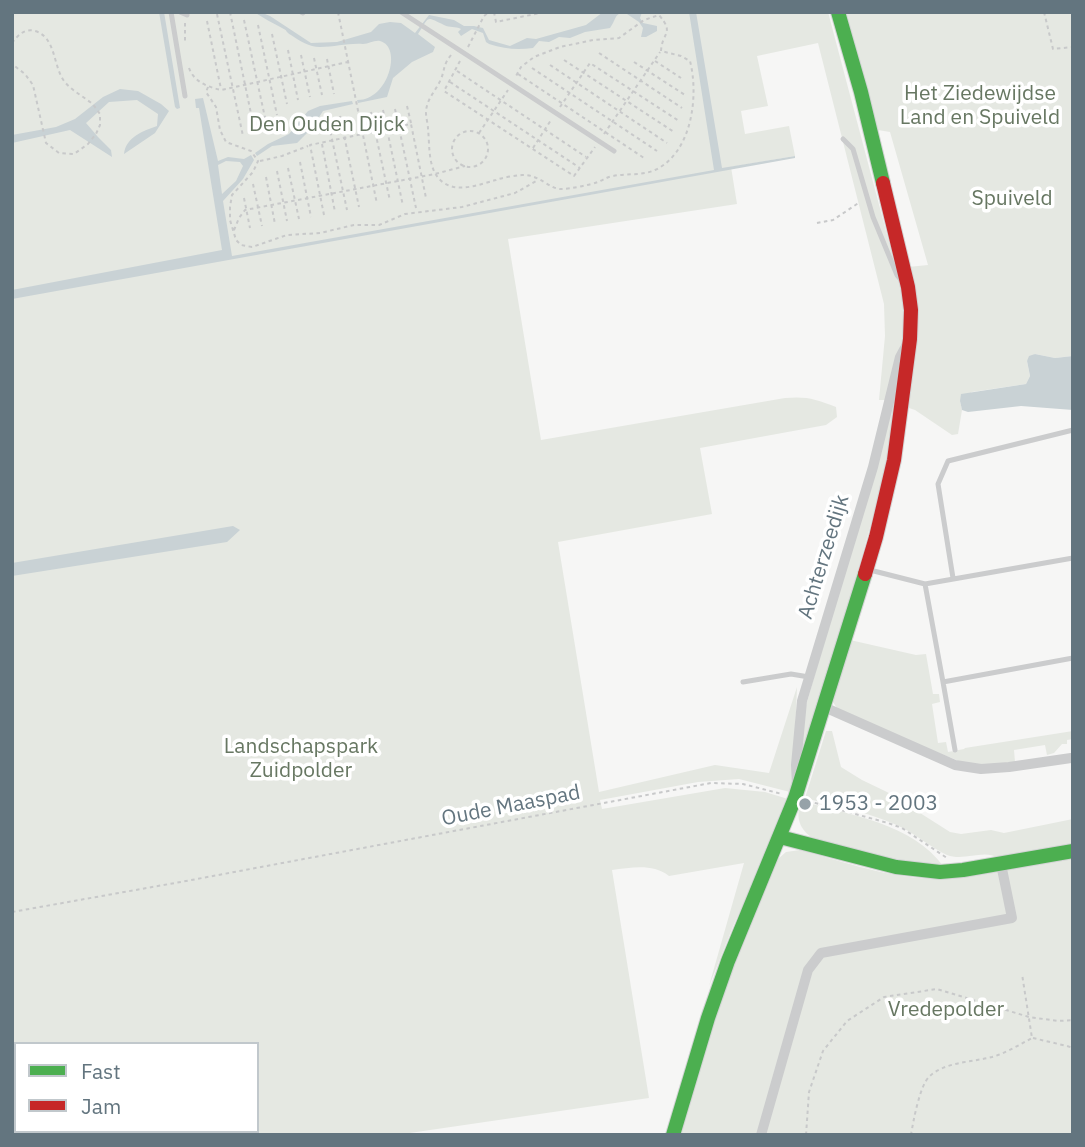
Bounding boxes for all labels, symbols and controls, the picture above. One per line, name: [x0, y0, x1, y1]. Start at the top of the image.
park label: Het Ziedewijdse Land en Spuiveld: [900, 81, 1060, 131]
park label: Den Ouden Dijck: [249, 112, 405, 138]
park label: Spuiveld: [971, 186, 1053, 212]
street label: Achterzeedijk: [793, 492, 855, 622]
park label: Landschapspark Zuidpolder: [224, 734, 378, 784]
street label: Oude Maaspad: [440, 780, 582, 832]
place label: 1953 - 2003: [819, 791, 938, 817]
marker: 1953 - 2003: [797, 796, 813, 812]
park label: Vredepolder: [888, 997, 1004, 1023]
legend: [14, 1042, 259, 1133]
text: Fast: [81, 1057, 121, 1085]
text: Jam: [81, 1092, 121, 1120]

